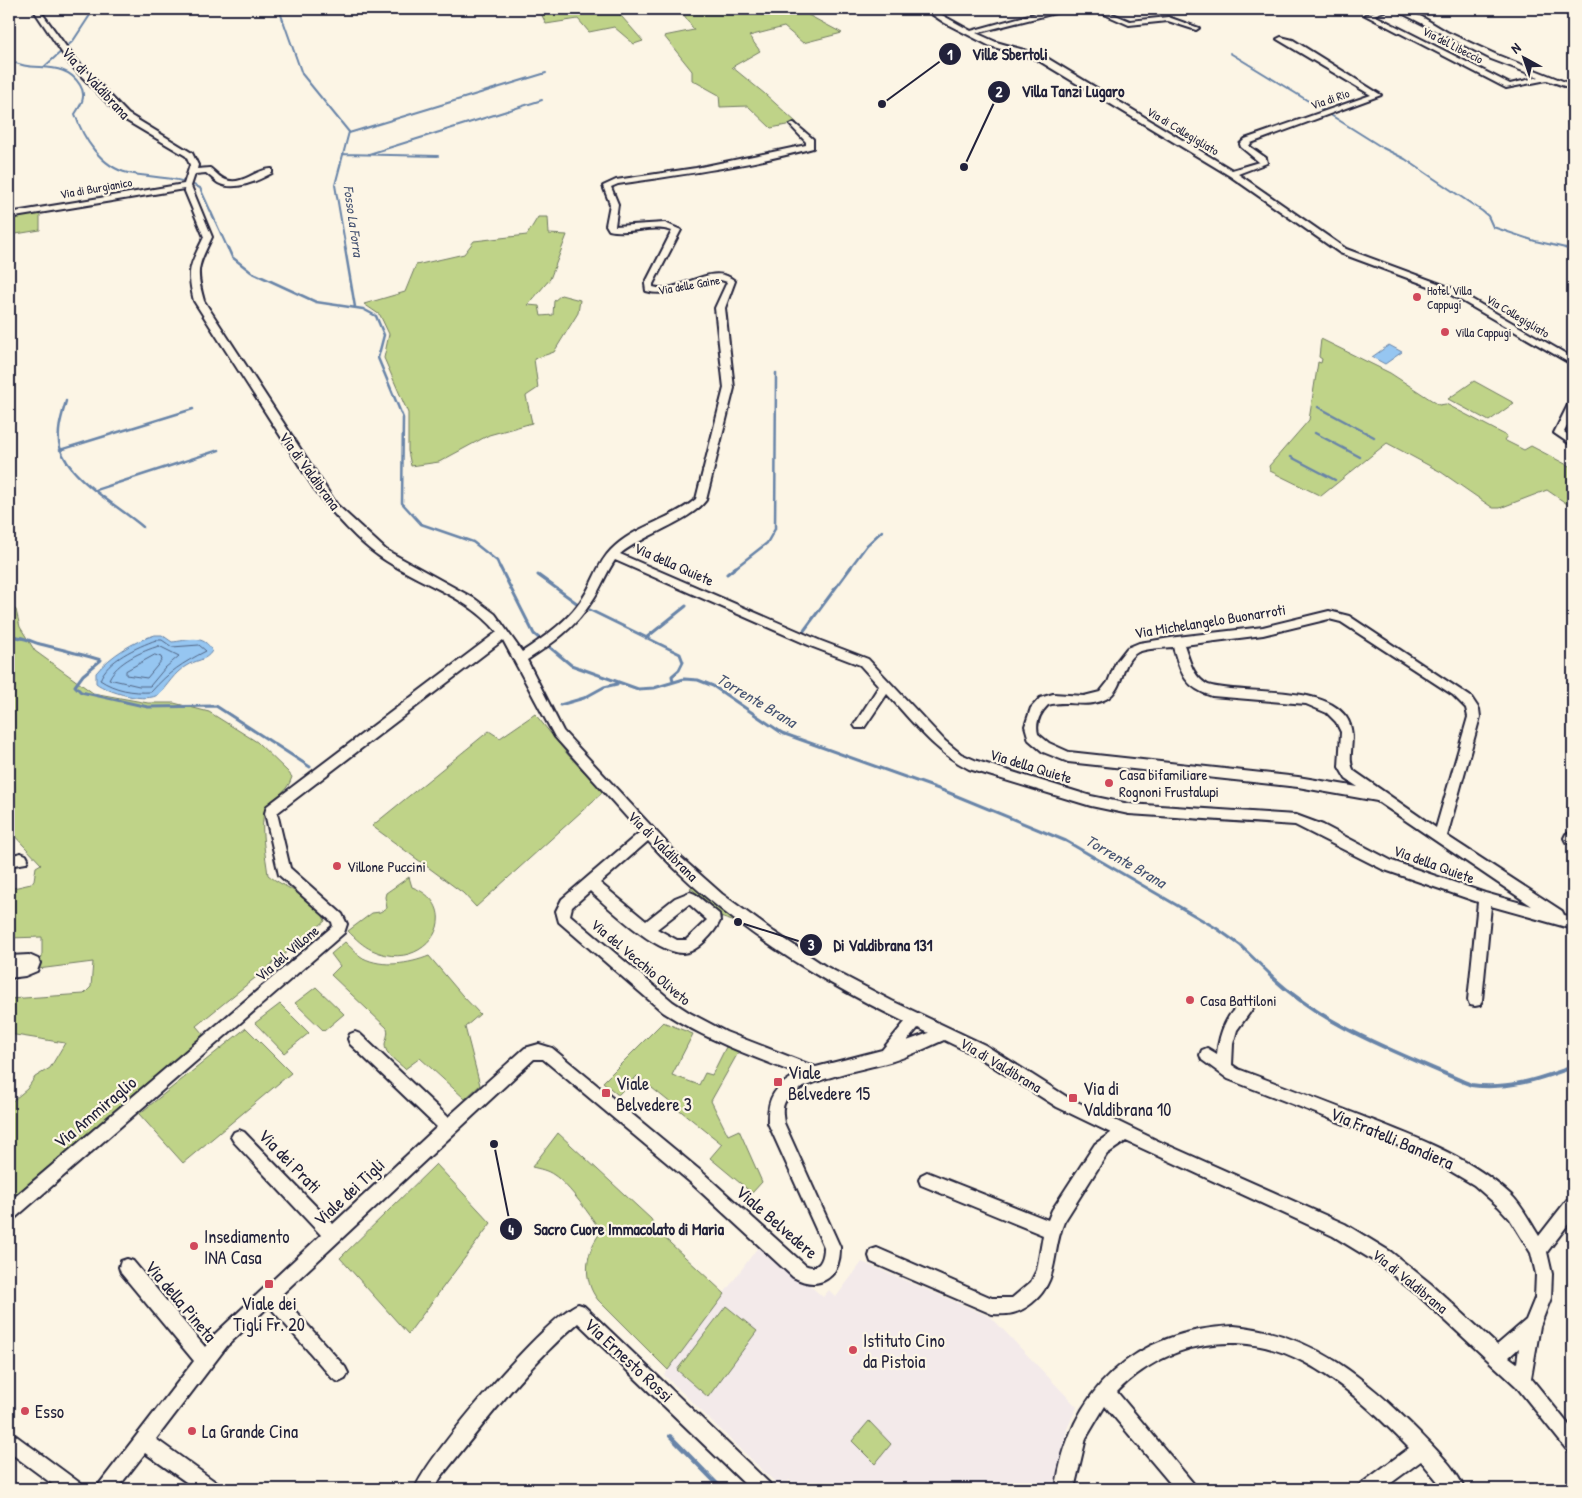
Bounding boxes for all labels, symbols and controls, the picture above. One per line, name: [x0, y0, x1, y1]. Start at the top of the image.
street label: Via del Libeccio: [1420, 22, 1486, 68]
north arrow: [1500, 32, 1550, 82]
text: N: [1506, 38, 1525, 57]
callout: Ville Sbertoli: [937, 39, 1058, 70]
street label: Via di Valdibrana: [57, 42, 135, 124]
text: Ville Sbertoli: [972, 43, 1048, 65]
text: 1: [947, 44, 953, 65]
callout: Villa Tanzi Lugaro: [986, 76, 1134, 107]
text: Villa Tanzi Lugaro: [1022, 80, 1125, 103]
text: 2: [995, 81, 1003, 102]
street label: Via di Rio: [1308, 84, 1352, 114]
street label: Via di Collegigliato: [1144, 103, 1222, 159]
street label: Via di Burgianico: [59, 173, 134, 203]
water label: Fosso La Forra: [340, 184, 369, 259]
street label: Via delle Gaine: [657, 271, 721, 299]
place label: Hotel Villa Cappugi: [1427, 282, 1472, 313]
street label: Via Collegigliato: [1483, 290, 1553, 342]
marker: Hotel Villa Cappugi: [1411, 291, 1423, 303]
place label: Villa Cappugi: [1455, 324, 1511, 341]
marker: Villa Cappugi: [1439, 326, 1451, 338]
street label: Via di Valdibrana: [275, 428, 346, 514]
street label: Via della Quiete: [631, 537, 717, 591]
street label: Via Michelangelo Buonarroti: [1133, 599, 1287, 643]
water label: Torrente Brana: [713, 668, 802, 733]
street label: Via della Quiete: [987, 744, 1075, 788]
place label: Casa bifamiliare Rognoni Frustalupi: [1119, 764, 1219, 802]
marker: Casa bifamiliare Rognoni Frustalupi: [1103, 777, 1115, 789]
street label: Via di Valdibrana: [623, 806, 703, 886]
water label: Torrente Brana: [1082, 829, 1172, 894]
street label: Via della Quiete: [1390, 840, 1478, 888]
place label: Villone Puccini: [347, 856, 426, 877]
marker: Villone Puccini: [331, 860, 343, 872]
street label: Via del Vecchio Oliveto: [587, 914, 695, 1010]
street label: Via del Villone: [251, 920, 323, 986]
callout: Di Valdibrana 131: [798, 930, 942, 961]
text: 3: [808, 934, 815, 955]
text: Di Valdibrana 131: [833, 934, 933, 956]
place label: Casa Battiloni: [1200, 990, 1277, 1011]
marker: Casa Battiloni: [1184, 994, 1196, 1006]
street label: Via di Valdibrana: [956, 1032, 1046, 1098]
place label: Viale Belvedere 15: [788, 1060, 870, 1106]
street label: Via Ammiraglio: [48, 1070, 142, 1154]
place label: Viale Belvedere 3: [616, 1071, 692, 1117]
marker: Viale Belvedere 15: [772, 1076, 784, 1088]
place label: Via di Valdibrana 10: [1083, 1076, 1171, 1122]
marker: Viale Belvedere 3: [600, 1087, 612, 1099]
marker: Via di Valdibrana 10: [1067, 1092, 1079, 1104]
street label: Via Fratelli Bandiera: [1326, 1101, 1458, 1175]
street label: Via dei Prati: [253, 1123, 327, 1199]
street label: Viale dei Tigli: [308, 1153, 390, 1231]
street label: Viale Belvedere: [731, 1179, 823, 1265]
callout: Sacro Cuore Immacolato di Maria: [499, 1214, 734, 1245]
text: Sacro Cuore Immacolato di Maria: [534, 1218, 725, 1240]
text: 4: [508, 1219, 514, 1240]
place label: Insediamento INA Casa: [204, 1224, 290, 1270]
marker: Insediamento INA Casa: [188, 1240, 200, 1252]
street label: Via di Valdibrana: [1368, 1244, 1452, 1318]
street label: Via della Pineta: [139, 1255, 223, 1347]
marker: Viale dei Tigli Fr. 20: [263, 1278, 275, 1290]
place label: Viale dei Tigli Fr. 20: [233, 1291, 305, 1337]
street label: Via Ernesto Rossi: [579, 1312, 679, 1408]
place label: Istituto Cino da Pistoia: [863, 1328, 945, 1374]
marker: Istituto Cino da Pistoia: [847, 1344, 859, 1356]
place label: Esso: [35, 1399, 64, 1424]
marker: Esso: [19, 1405, 31, 1417]
place label: La Grande Cina: [202, 1419, 298, 1444]
marker: La Grande Cina: [186, 1425, 198, 1437]

